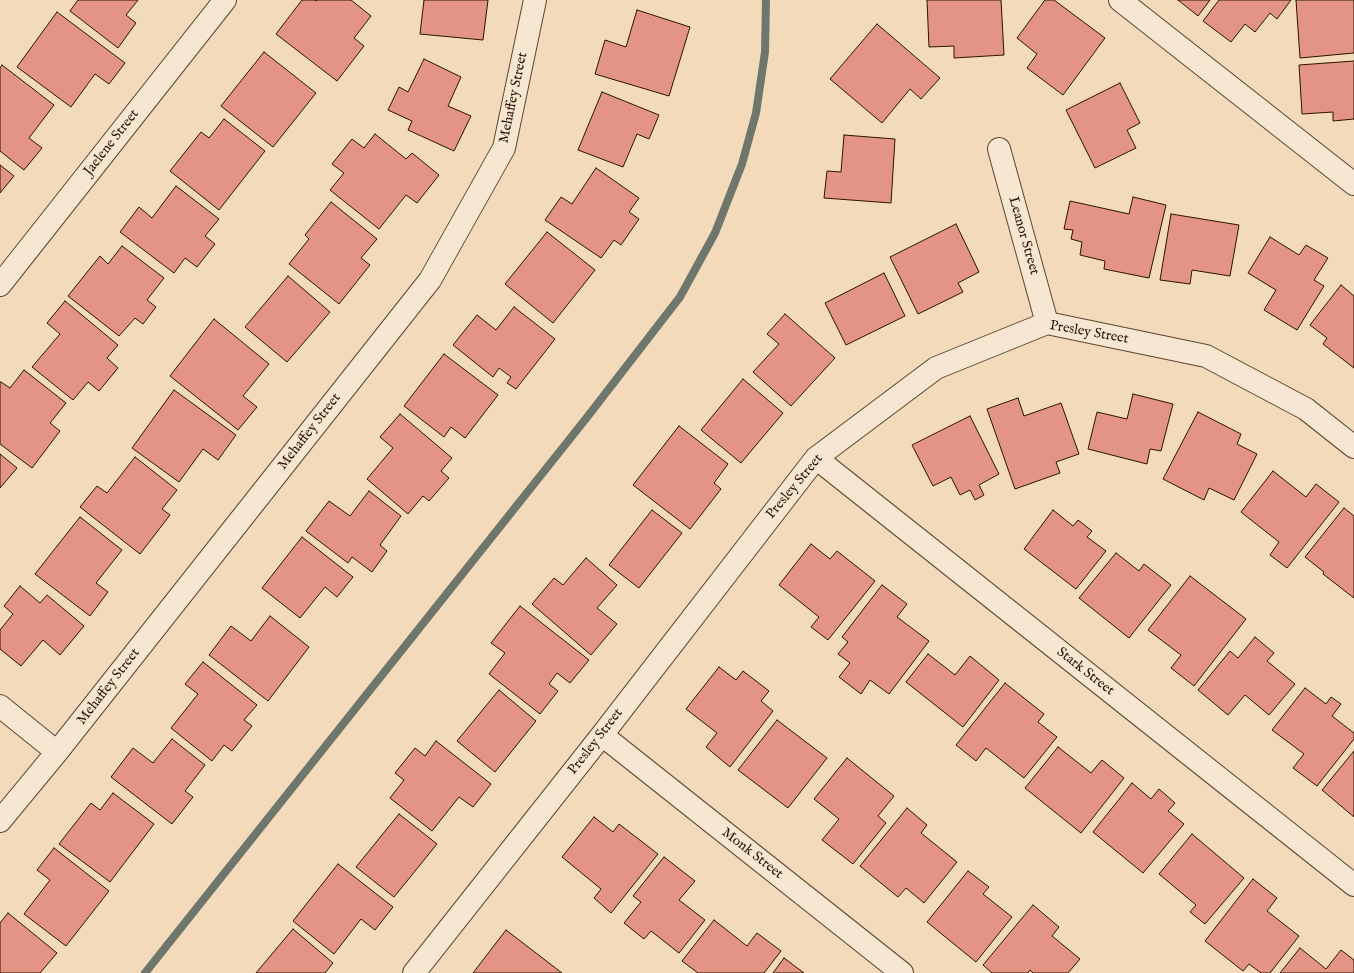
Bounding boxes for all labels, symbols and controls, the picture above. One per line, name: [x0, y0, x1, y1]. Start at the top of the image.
street label: Mehaffey Street: [496, 51, 532, 145]
street label: Jaelene Street: [81, 106, 143, 180]
street label: Leanor Street: [1004, 195, 1042, 277]
street label: Presley Street: [1048, 318, 1130, 348]
street label: Mehaffey Street: [275, 390, 345, 474]
street label: Presley Street: [763, 451, 827, 523]
street label: Stark Street: [1053, 644, 1117, 700]
street label: Mehaffey Street: [74, 645, 144, 729]
street label: Presley Street: [565, 706, 627, 778]
street label: Monk Street: [718, 825, 786, 883]

